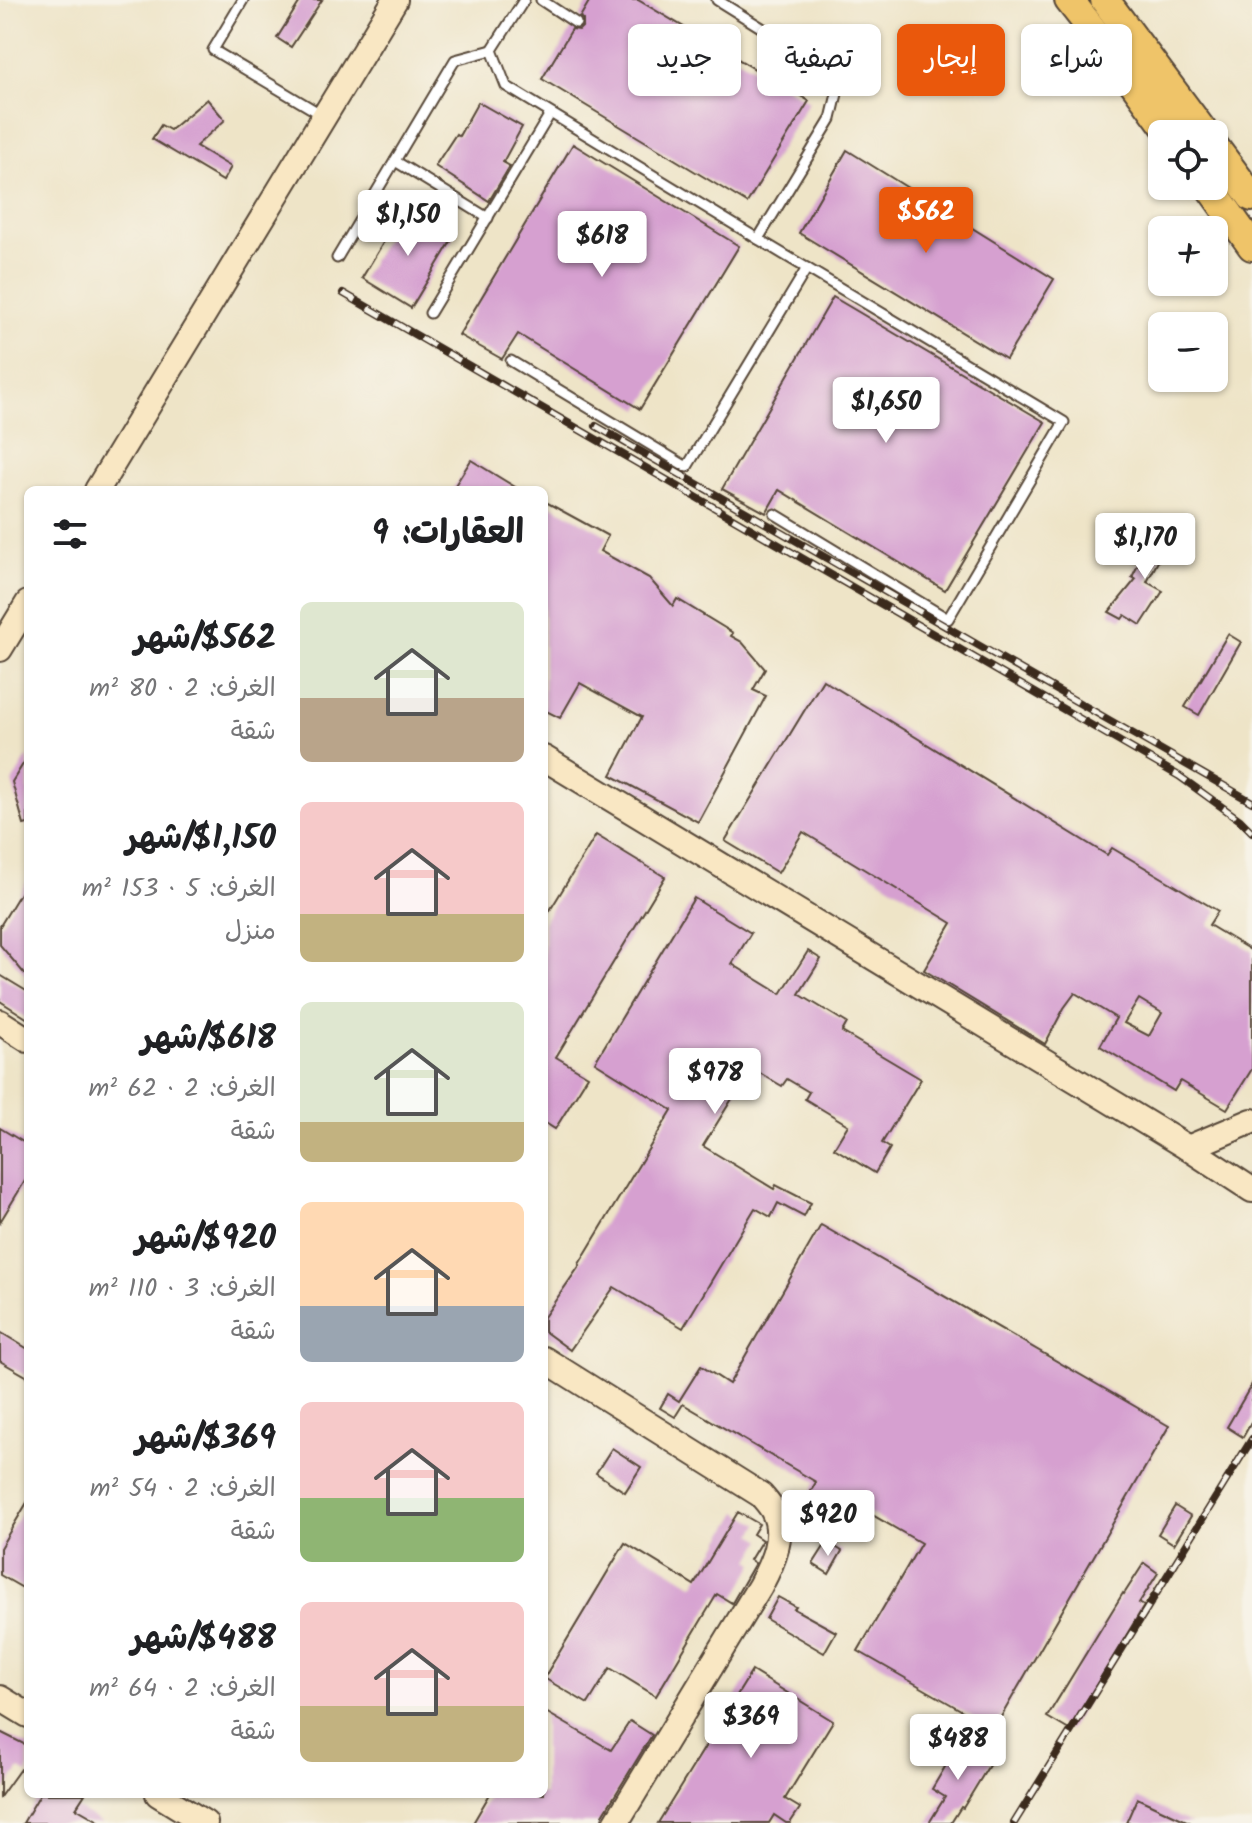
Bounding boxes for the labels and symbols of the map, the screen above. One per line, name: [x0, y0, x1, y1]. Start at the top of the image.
pin: $562: [879, 187, 973, 255]
pin: $1,150: [343, 190, 473, 258]
pin: $618: [555, 211, 649, 279]
pin: $1,650: [821, 377, 951, 445]
pin: $1,170: [1080, 513, 1210, 581]
pin: $978: [668, 1048, 762, 1116]
pin: $920: [781, 1490, 875, 1558]
pin: $369: [704, 1692, 798, 1760]
pin: $488: [911, 1714, 1005, 1782]

